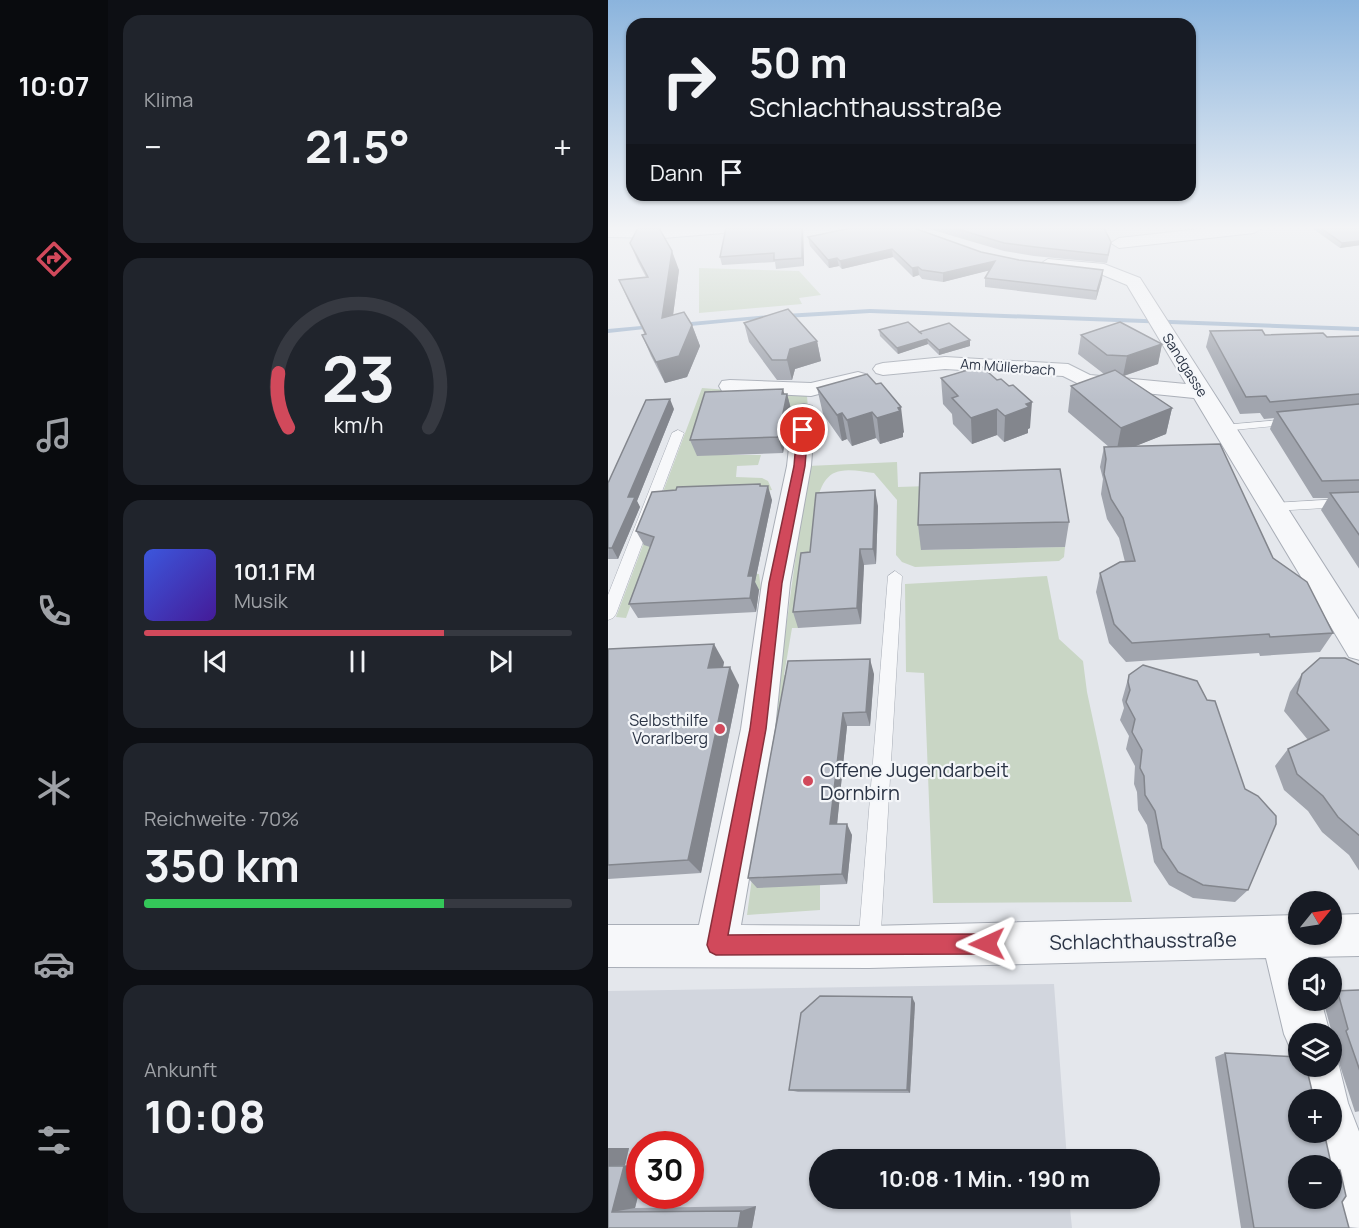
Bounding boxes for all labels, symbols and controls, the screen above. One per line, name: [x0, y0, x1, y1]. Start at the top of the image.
text: 50 m: [749, 33, 847, 91]
icon: right: [650, 42, 728, 120]
text: 10:07: [18, 67, 90, 104]
text: Klima: [144, 86, 193, 113]
text: Schlachthausstraße: [749, 88, 1002, 125]
text: 21.5°: [305, 115, 410, 177]
text: −: [144, 124, 162, 169]
text: +: [553, 124, 572, 169]
icon: arrive: [715, 156, 748, 189]
text: Dann: [650, 158, 703, 188]
icon: directions: [33, 238, 75, 280]
street label: Sandgasse: [1158, 329, 1213, 400]
text: 23: [321, 336, 395, 422]
street label: Am Müllerbach: [960, 354, 1056, 379]
pin: [777, 404, 828, 455]
text: km/h: [333, 411, 383, 440]
icon: arrive: [786, 413, 819, 446]
icon: music: [33, 414, 75, 456]
text: 101.1 FM: [234, 557, 315, 587]
text: Musik: [234, 587, 288, 614]
icon: phone: [33, 590, 75, 632]
icon: previous: [199, 645, 232, 678]
icon: pause: [341, 645, 374, 678]
icon: next: [484, 645, 517, 678]
place label: Selbsthilfe Vorarlberg: [629, 709, 708, 749]
marker: Selbsthilfe Vorarlberg: [713, 722, 727, 736]
place label: Offene Jugendarbeit Dornbirn: [820, 756, 1009, 806]
icon: climate: [33, 767, 75, 809]
marker: Offene Jugendarbeit Dornbirn: [801, 774, 815, 788]
text: Reichweite · 70%: [144, 805, 299, 832]
text: 350 km: [144, 834, 300, 896]
north arrow: [1288, 891, 1342, 945]
map controls: [1288, 891, 1342, 1209]
position arrow: [955, 912, 1019, 976]
street label: Schlachthausstraße: [1049, 925, 1237, 956]
icon: car: [33, 943, 75, 985]
button: sound: [1288, 957, 1342, 1011]
button: layers: [1288, 1023, 1342, 1077]
text: Ankunft: [144, 1056, 217, 1083]
text: 10:08: [144, 1085, 266, 1147]
button: +: [1288, 1089, 1342, 1143]
icon: filters: [33, 1119, 75, 1161]
speed limit sign: 30: [626, 1131, 704, 1209]
button: −: [1288, 1155, 1342, 1209]
text: 10:08 · 1 Min. · 190 m: [879, 1164, 1090, 1194]

